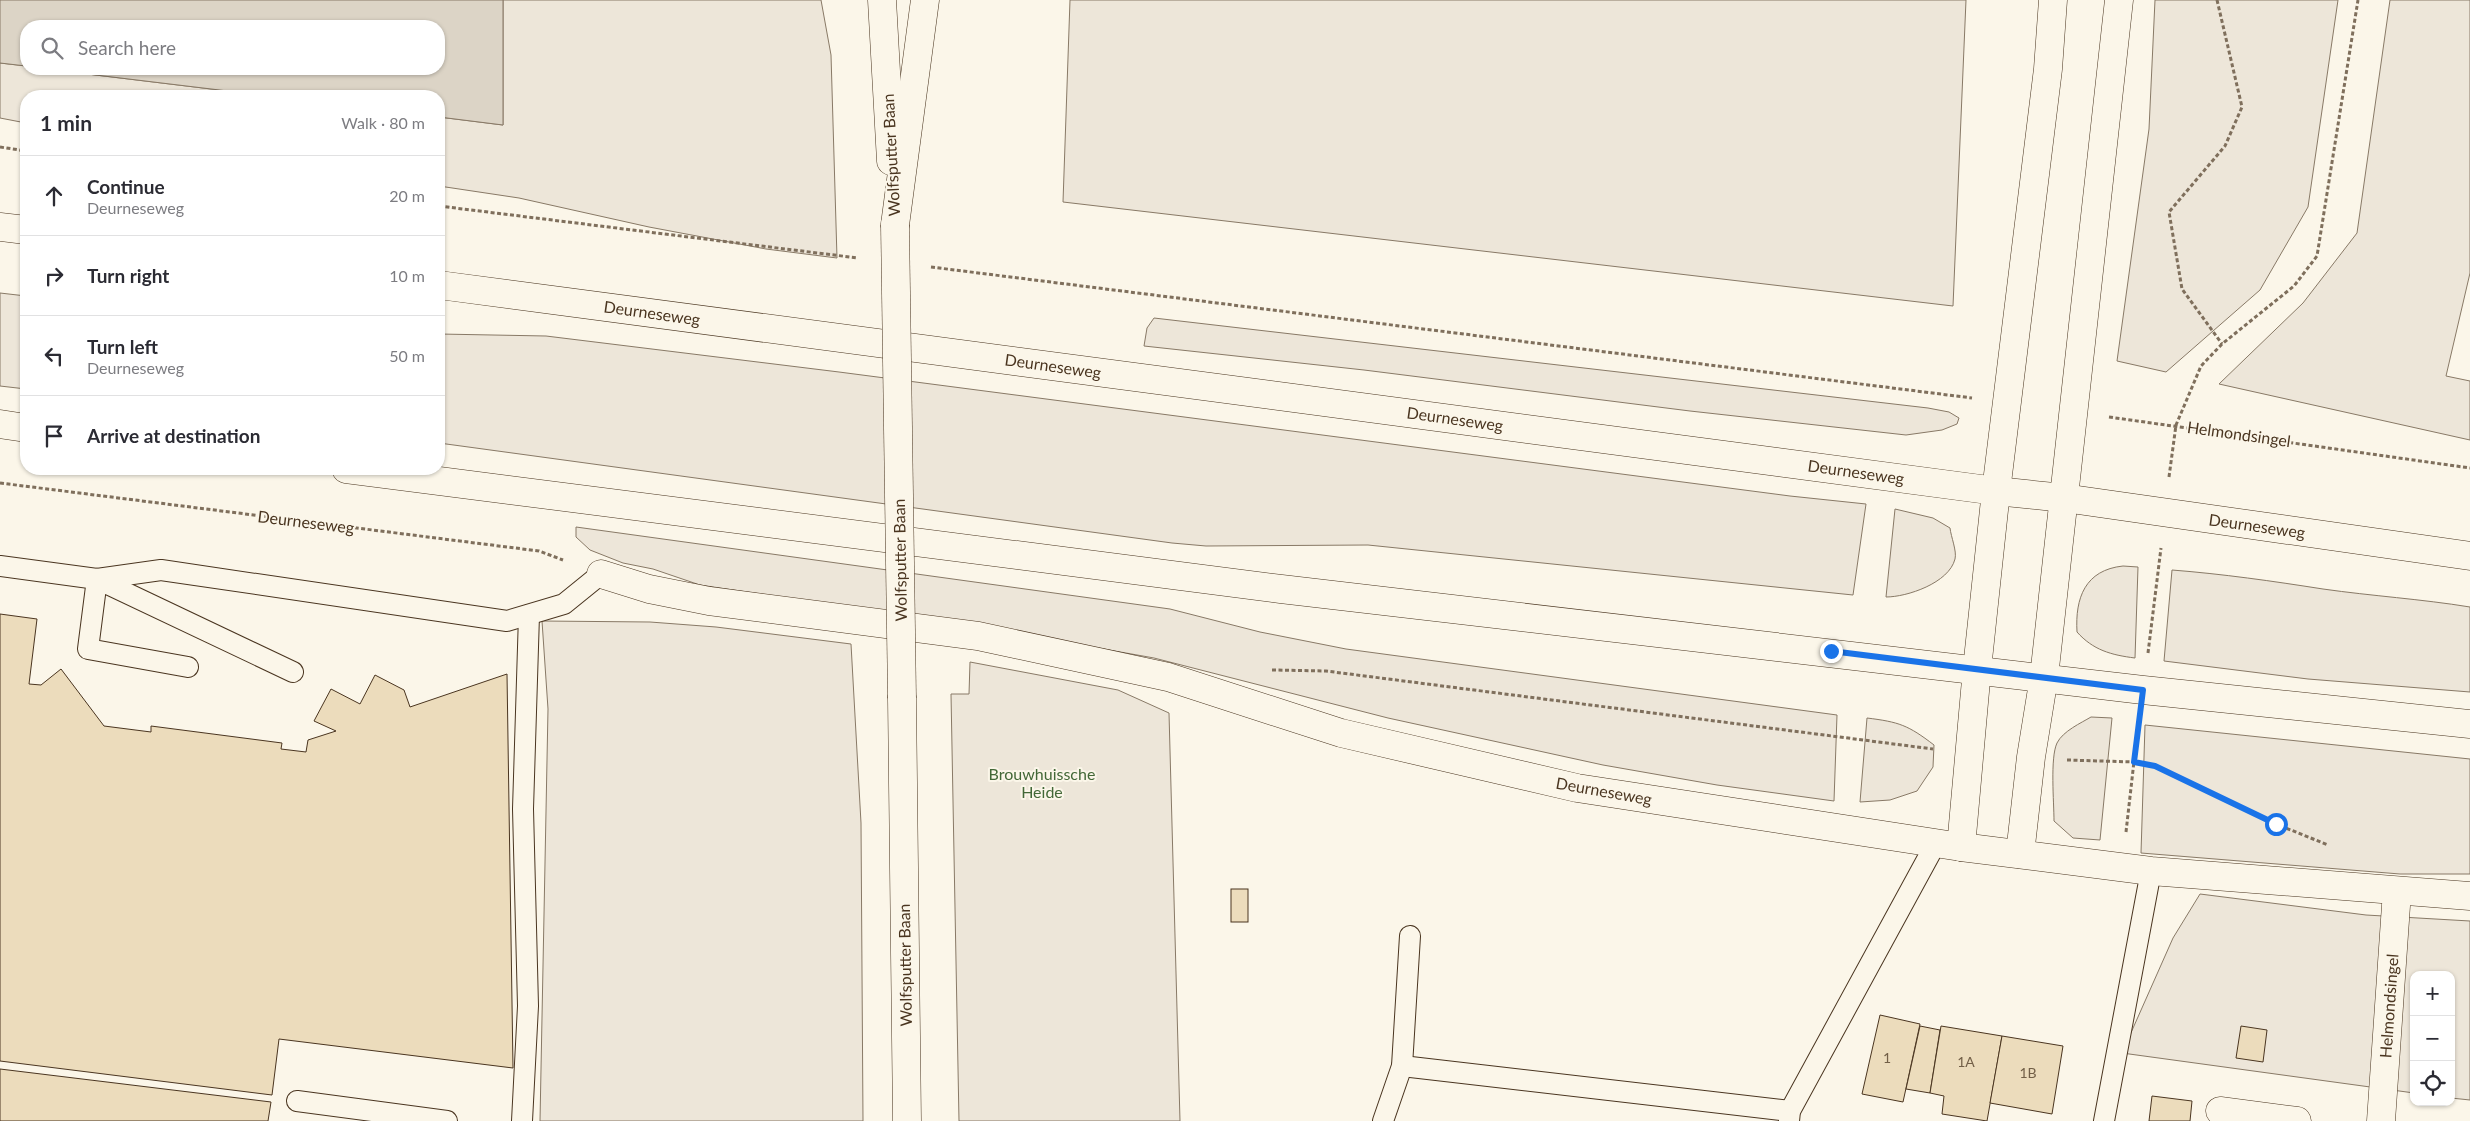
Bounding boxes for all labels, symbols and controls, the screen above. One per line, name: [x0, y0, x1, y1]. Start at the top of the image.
search box: [20, 20, 445, 75]
icon: search: [38, 34, 66, 62]
text: Search here: [78, 36, 176, 59]
street label: Wolfsputter Baan: [878, 93, 903, 217]
text: 1 min: [40, 110, 92, 135]
text: Walk · 80 m: [341, 113, 425, 132]
text: Continue: [87, 175, 165, 198]
icon: ahead: [40, 182, 68, 210]
text: 20 m: [389, 186, 425, 205]
text: Deurneseweg: [87, 198, 184, 217]
icon: right: [40, 262, 68, 290]
text: Turn right: [87, 264, 169, 287]
text: 10 m: [389, 266, 425, 285]
street label: Deurneseweg: [603, 296, 701, 329]
text: Turn left: [87, 335, 158, 358]
icon: left: [40, 342, 68, 370]
text: 50 m: [389, 346, 425, 365]
street label: Deurneseweg: [1004, 349, 1102, 382]
text: Deurneseweg: [87, 358, 184, 377]
street label: Deurneseweg: [1406, 402, 1504, 435]
street label: Helmondsingel: [2186, 417, 2292, 450]
icon: arrive: [40, 422, 68, 450]
text: Arrive at destination: [87, 424, 260, 447]
street label: Deurneseweg: [1807, 455, 1905, 488]
street label: Wolfsputter Baan: [889, 498, 910, 622]
street label: Deurneseweg: [257, 506, 355, 537]
street label: Deurneseweg: [2208, 509, 2306, 542]
route end: [1820, 640, 1843, 663]
park label: Brouwhuissche Heide: [989, 764, 1095, 801]
street label: Deurneseweg: [1555, 773, 1654, 808]
route start: [2265, 813, 2288, 836]
street label: Wolfsputter Baan: [894, 903, 915, 1027]
street label: Helmondsingel: [2375, 953, 2402, 1059]
map controls: [2410, 971, 2455, 1106]
button: +: [2410, 971, 2455, 1016]
button: −: [2410, 1016, 2455, 1061]
house number: 1: [1883, 1049, 1891, 1066]
house number: 1A: [1957, 1053, 1975, 1070]
button: locate: [2410, 1061, 2455, 1106]
house number: 1B: [2019, 1064, 2037, 1081]

